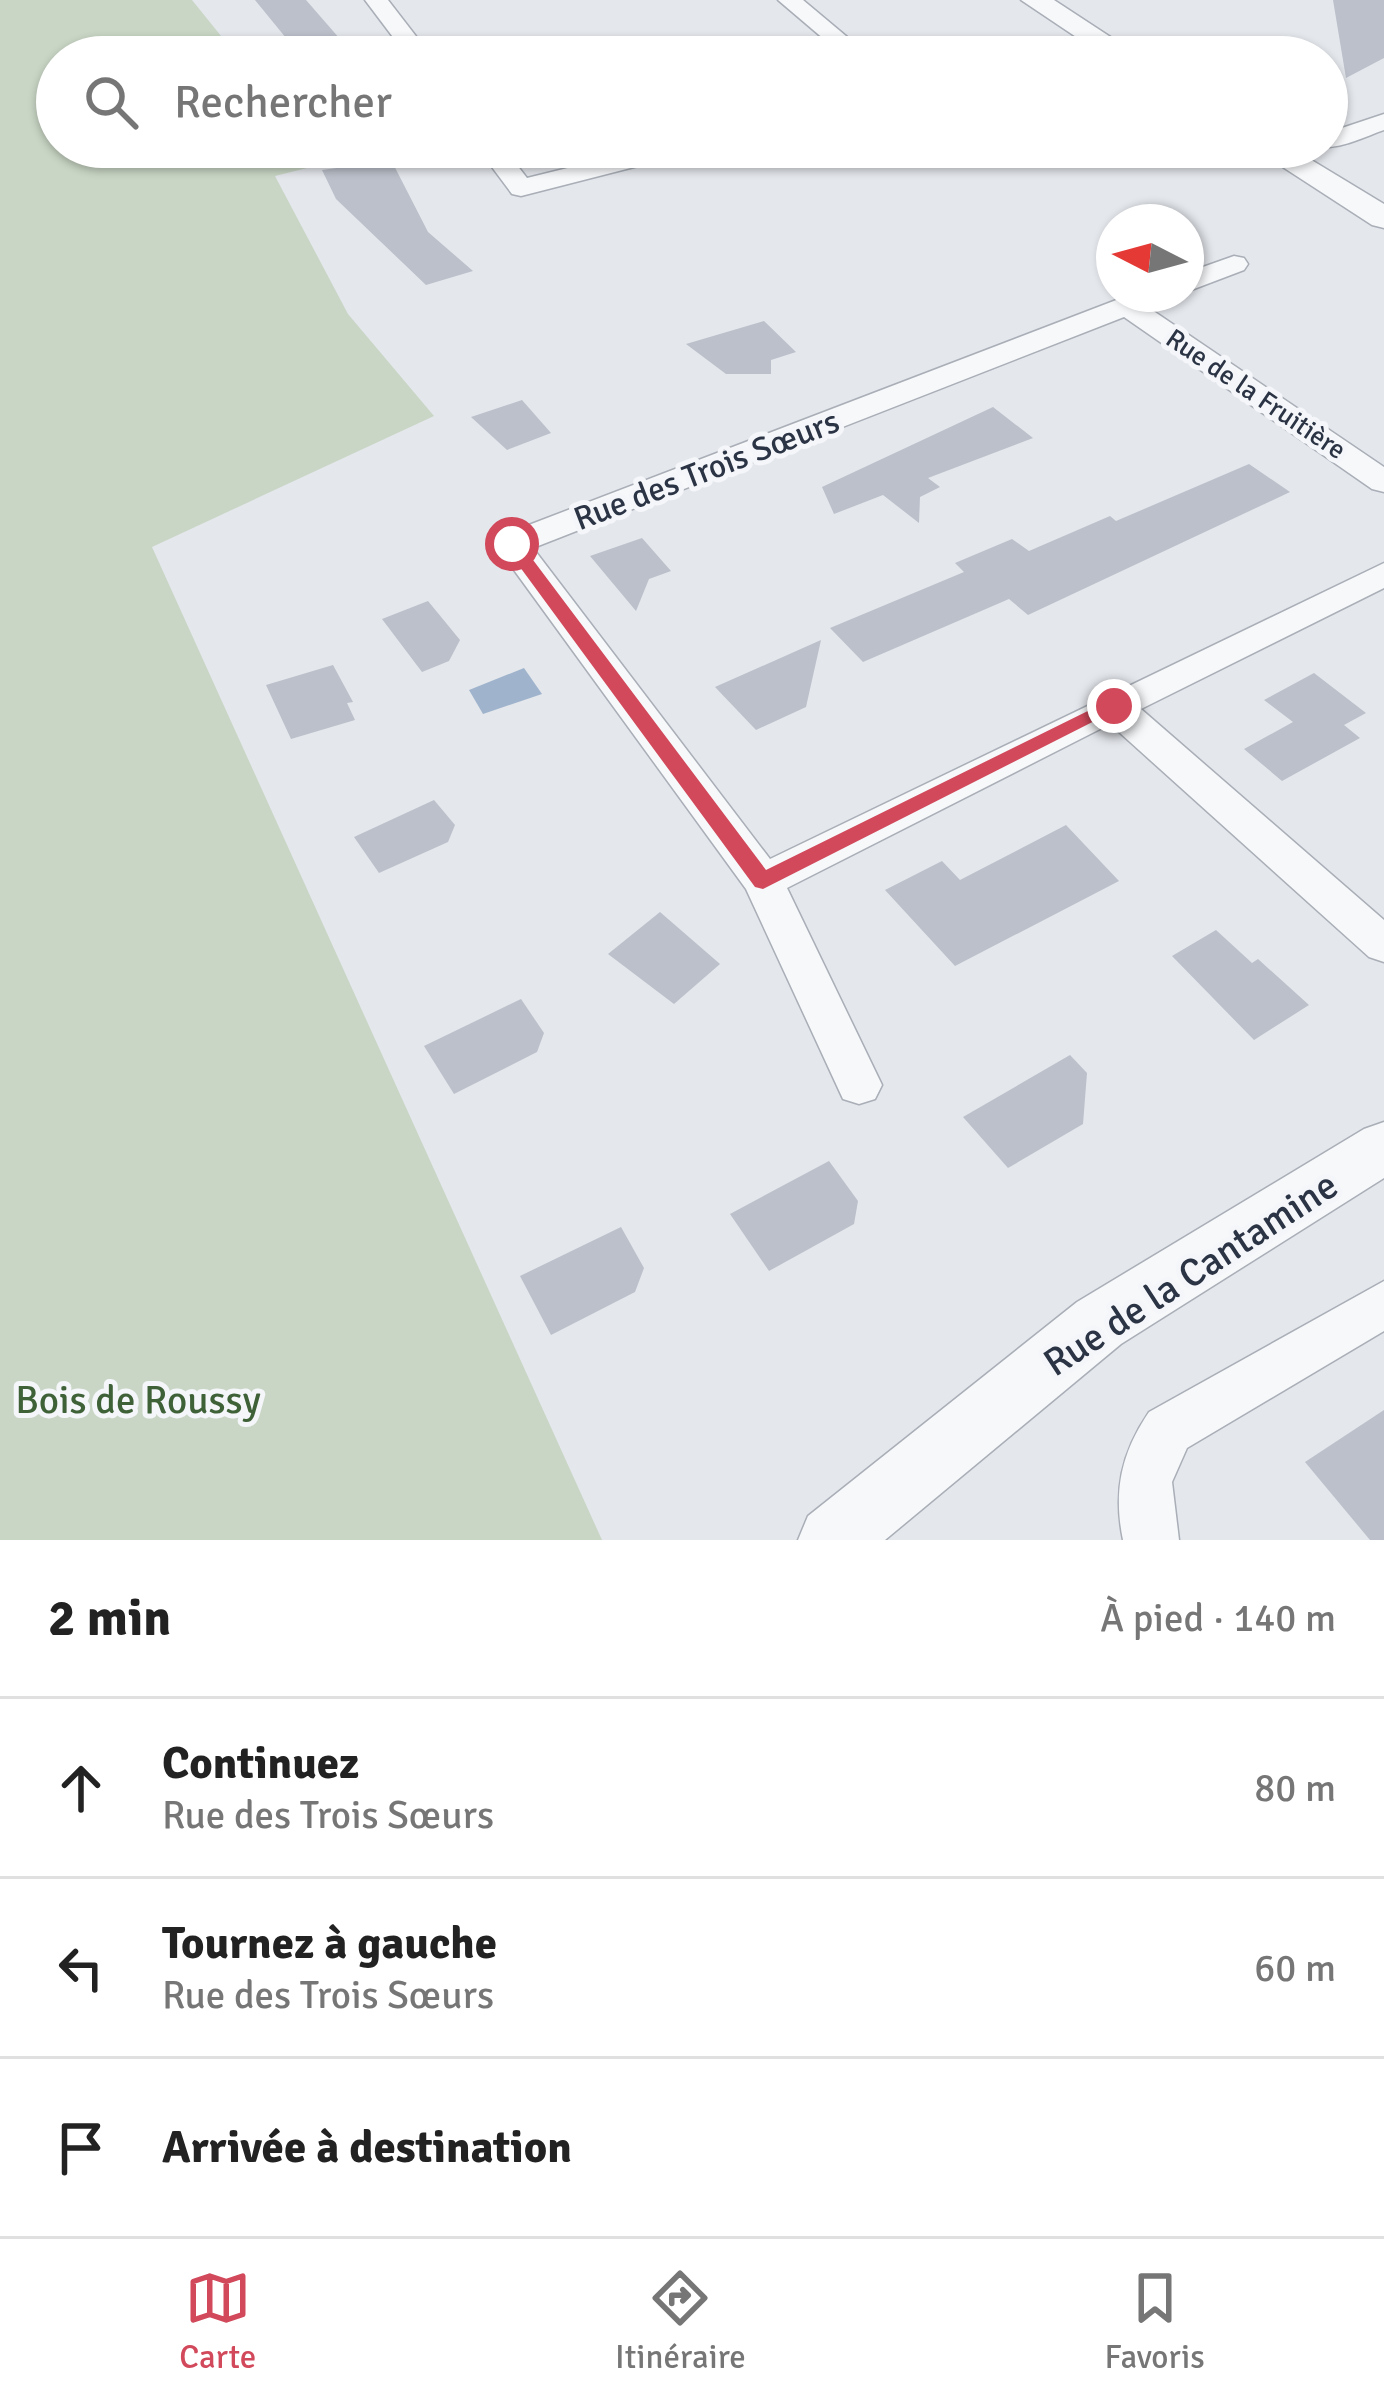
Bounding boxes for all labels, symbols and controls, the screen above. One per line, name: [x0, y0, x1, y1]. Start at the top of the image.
search box: [36, 36, 1348, 168]
icon: search: [78, 69, 144, 135]
text: Rechercher: [174, 75, 392, 130]
north arrow: [1096, 204, 1204, 312]
street label: Rue de la Fruitière: [1160, 322, 1352, 467]
street label: Rue des Trois Sœurs: [568, 401, 845, 540]
route start: [485, 517, 539, 571]
route end: [1087, 679, 1141, 733]
street label: Rue de la Cantamine: [1035, 1161, 1347, 1387]
park label: Bois de Roussy: [15, 1376, 261, 1424]
text: 2 min: [48, 1587, 171, 1650]
text: À pied · 140 m: [1100, 1594, 1336, 1642]
text: Continuez: [162, 1736, 359, 1791]
icon: ahead: [48, 1755, 114, 1821]
text: 80 m: [1254, 1764, 1336, 1812]
text: Rue des Trois Sœurs: [162, 1791, 494, 1839]
text: Tournez à gauche: [162, 1916, 497, 1971]
icon: left: [48, 1935, 114, 2001]
text: 60 m: [1254, 1944, 1336, 1992]
text: Rue des Trois Sœurs: [162, 1971, 494, 2019]
icon: arrive: [48, 2115, 114, 2181]
text: Arrivée à destination: [162, 2120, 572, 2175]
tab: Carte: [179, 2265, 256, 2378]
tab: Itinéraire: [615, 2265, 746, 2378]
tab: Favoris: [1104, 2265, 1205, 2378]

